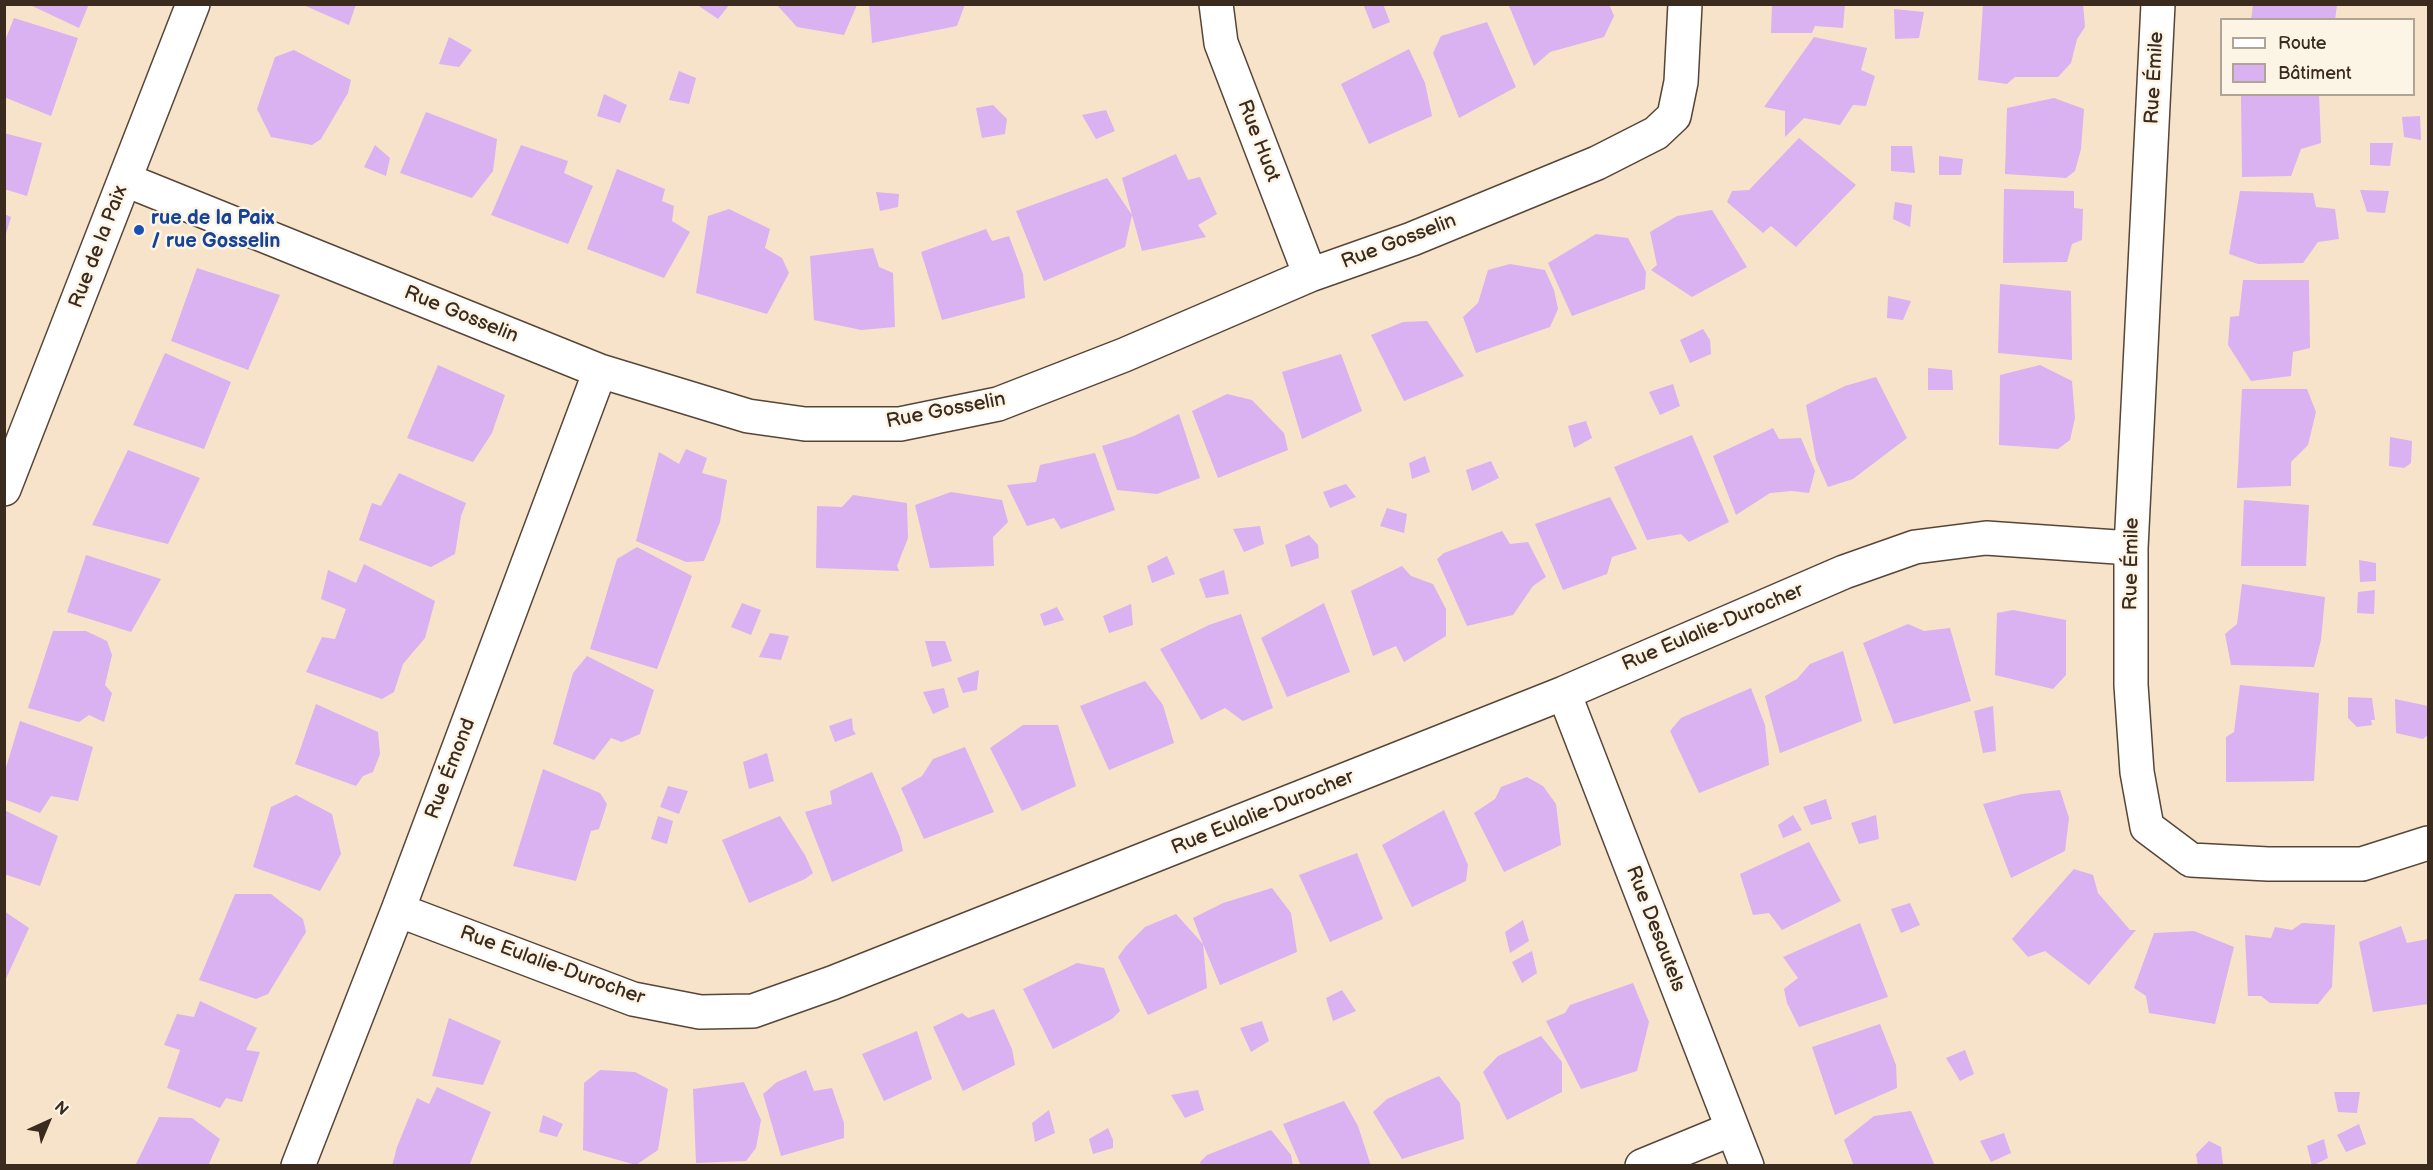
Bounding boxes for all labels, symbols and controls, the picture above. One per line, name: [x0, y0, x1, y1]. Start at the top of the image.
legend: [2220, 18, 2415, 96]
street label: Rue Émile: [2141, 31, 2169, 125]
text: Route: [2278, 33, 2327, 54]
text: Bâtiment: [2278, 63, 2352, 84]
street label: Rue Huot: [1231, 97, 1285, 185]
street label: Rue de la Paix: [65, 182, 133, 312]
place label: rue de la Paix / rue Gosselin: [151, 207, 280, 254]
street label: Rue Gosselin: [1338, 209, 1460, 275]
marker: rue de la Paix / rue Gosselin: [132, 223, 146, 237]
street label: Rue Gosselin: [400, 281, 522, 349]
street label: Rue Gosselin: [884, 388, 1008, 434]
street label: Rue Émile: [2119, 517, 2145, 611]
street label: Rue Eulalie-Durocher: [1619, 579, 1807, 677]
street label: Rue Émond: [421, 715, 481, 823]
street label: Rue Eulalie-Durocher: [1168, 765, 1358, 861]
street label: Rue Desautels: [1620, 863, 1690, 995]
street label: Rue Eulalie-Durocher: [456, 921, 648, 1011]
north arrow: [18, 1092, 78, 1152]
text: N: [50, 1098, 72, 1120]

